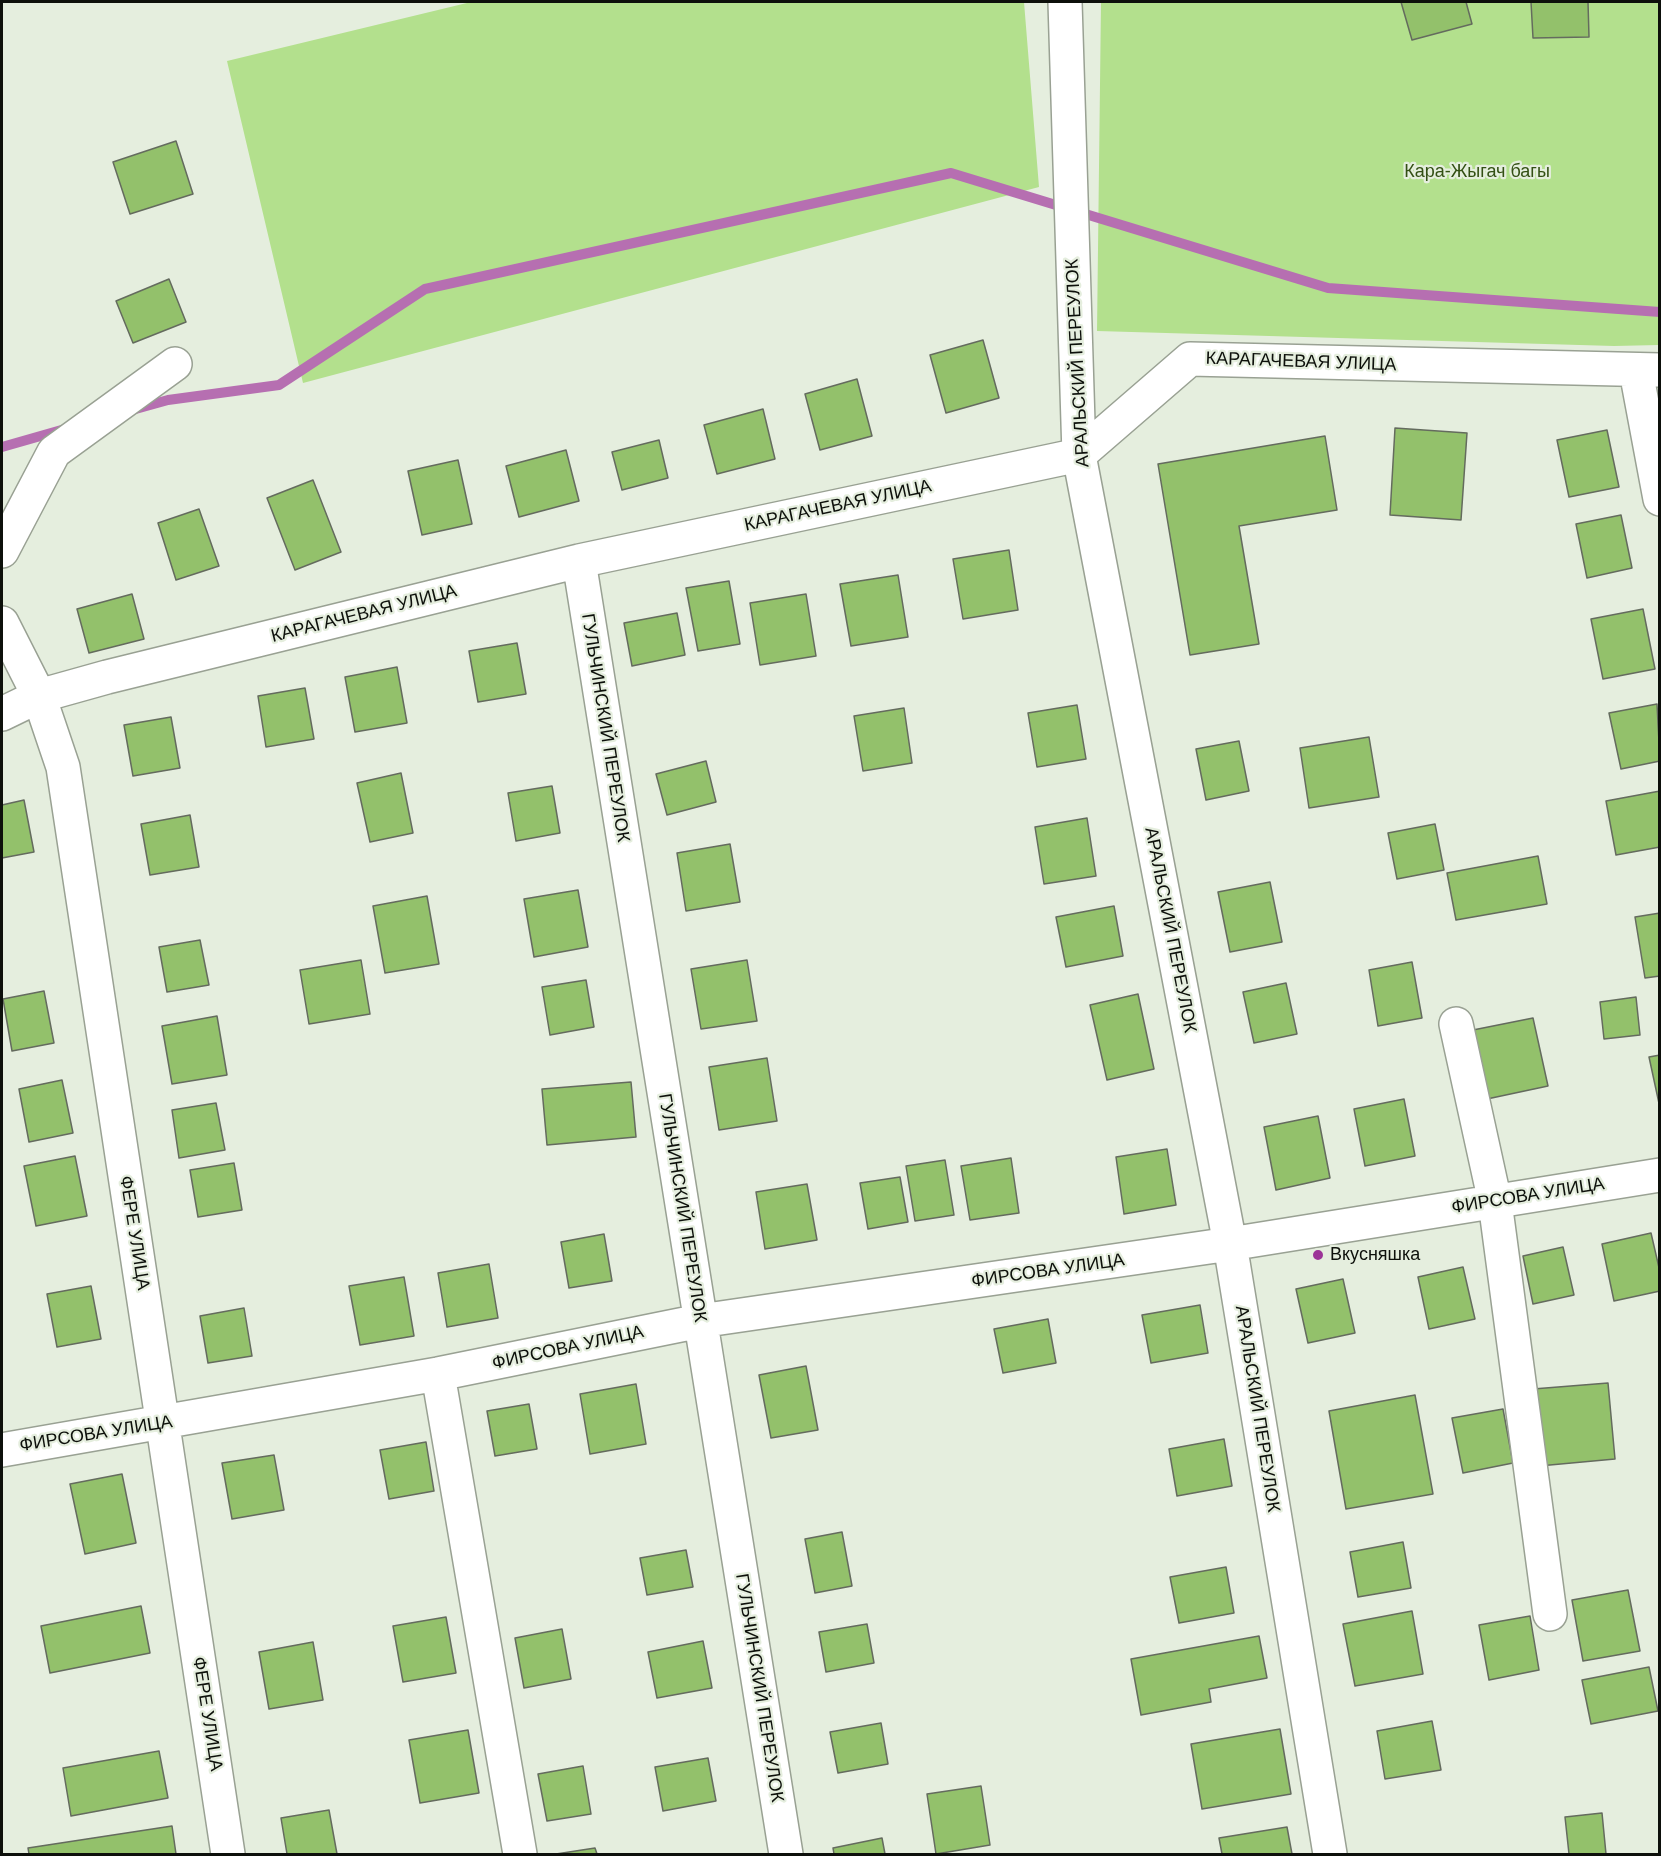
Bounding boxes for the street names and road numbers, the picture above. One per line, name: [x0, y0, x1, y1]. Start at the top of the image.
street label: АРАЛЬСКИЙ ПЕРЕУЛОК: [1062, 258, 1094, 468]
street label: КАРАГАЧЕВАЯ УЛИЦА: [1205, 348, 1397, 376]
street label: КАРАГАЧЕВАЯ УЛИЦА: [742, 476, 934, 536]
street label: КАРАГАЧЕВАЯ УЛИЦА: [269, 580, 459, 648]
street label: ГУЛЬЧИНСКИЙ ПЕРЕУЛОК: [576, 612, 634, 844]
street label: АРАЛЬСКИЙ ПЕРЕУЛОК: [1139, 825, 1201, 1035]
street label: ГУЛЬЧИНСКИЙ ПЕРЕУЛОК: [653, 1092, 711, 1324]
street label: ФИРСОВА УЛИЦА: [1450, 1173, 1606, 1219]
street label: ФЕРЕ УЛИЦА: [114, 1174, 154, 1292]
street label: ФИРСОВА УЛИЦА: [970, 1250, 1126, 1292]
street label: АРАЛЬСКИЙ ПЕРЕУЛОК: [1230, 1304, 1284, 1514]
street label: ФИРСОВА УЛИЦА: [490, 1321, 646, 1375]
street label: ФИРСОВА УЛИЦА: [18, 1411, 174, 1457]
street label: ГУЛЬЧИНСКИЙ ПЕРЕУЛОК: [730, 1572, 788, 1804]
street label: ФЕРЕ УЛИЦА: [187, 1655, 227, 1773]

